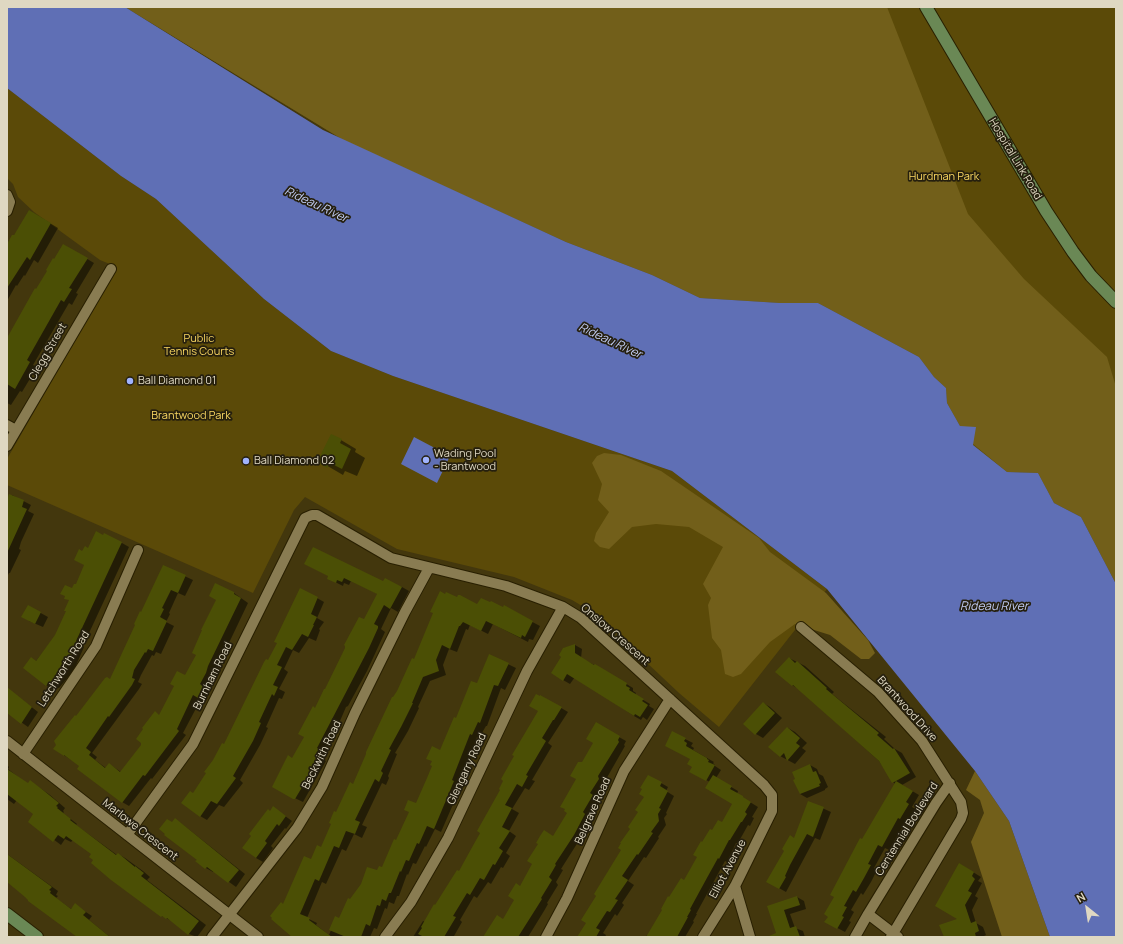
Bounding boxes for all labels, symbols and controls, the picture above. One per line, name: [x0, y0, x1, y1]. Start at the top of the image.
street label: Hospital Link Road: [986, 116, 1044, 202]
park label: Hurdman Park: [909, 170, 979, 184]
water label: Rideau River: [282, 184, 350, 226]
water label: Rideau River: [576, 320, 644, 362]
street label: Clegg Street: [26, 321, 70, 383]
park label: Public Tennis Courts: [164, 332, 234, 358]
place label: Ball Diamond 01: [138, 374, 216, 388]
marker: Ball Diamond 01: [125, 376, 135, 386]
park label: Brantwood Park: [151, 409, 231, 423]
place label: Wading Pool - Brantwood: [434, 447, 496, 473]
place label: Ball Diamond 02: [254, 454, 334, 468]
marker: Wading Pool - Brantwood: [421, 455, 431, 465]
marker: Ball Diamond 02: [241, 456, 251, 466]
water label: Rideau River: [960, 600, 1028, 614]
street label: Onslow Crescent: [578, 602, 652, 668]
street label: Letchworth Road: [35, 629, 93, 709]
street label: Burnham Road: [191, 640, 235, 712]
street label: Brantwood Drive: [874, 674, 940, 744]
street label: Beckwith Road: [300, 718, 344, 792]
street label: Glengarry Road: [445, 731, 489, 807]
street label: Belgrave Road: [572, 775, 614, 847]
street label: Centennial Boulevard: [873, 780, 941, 878]
street label: Marlowe Crescent: [100, 796, 180, 864]
street label: Elliot Avenue: [707, 837, 749, 901]
north arrow: [1067, 888, 1107, 928]
text: N: [1074, 889, 1088, 906]

